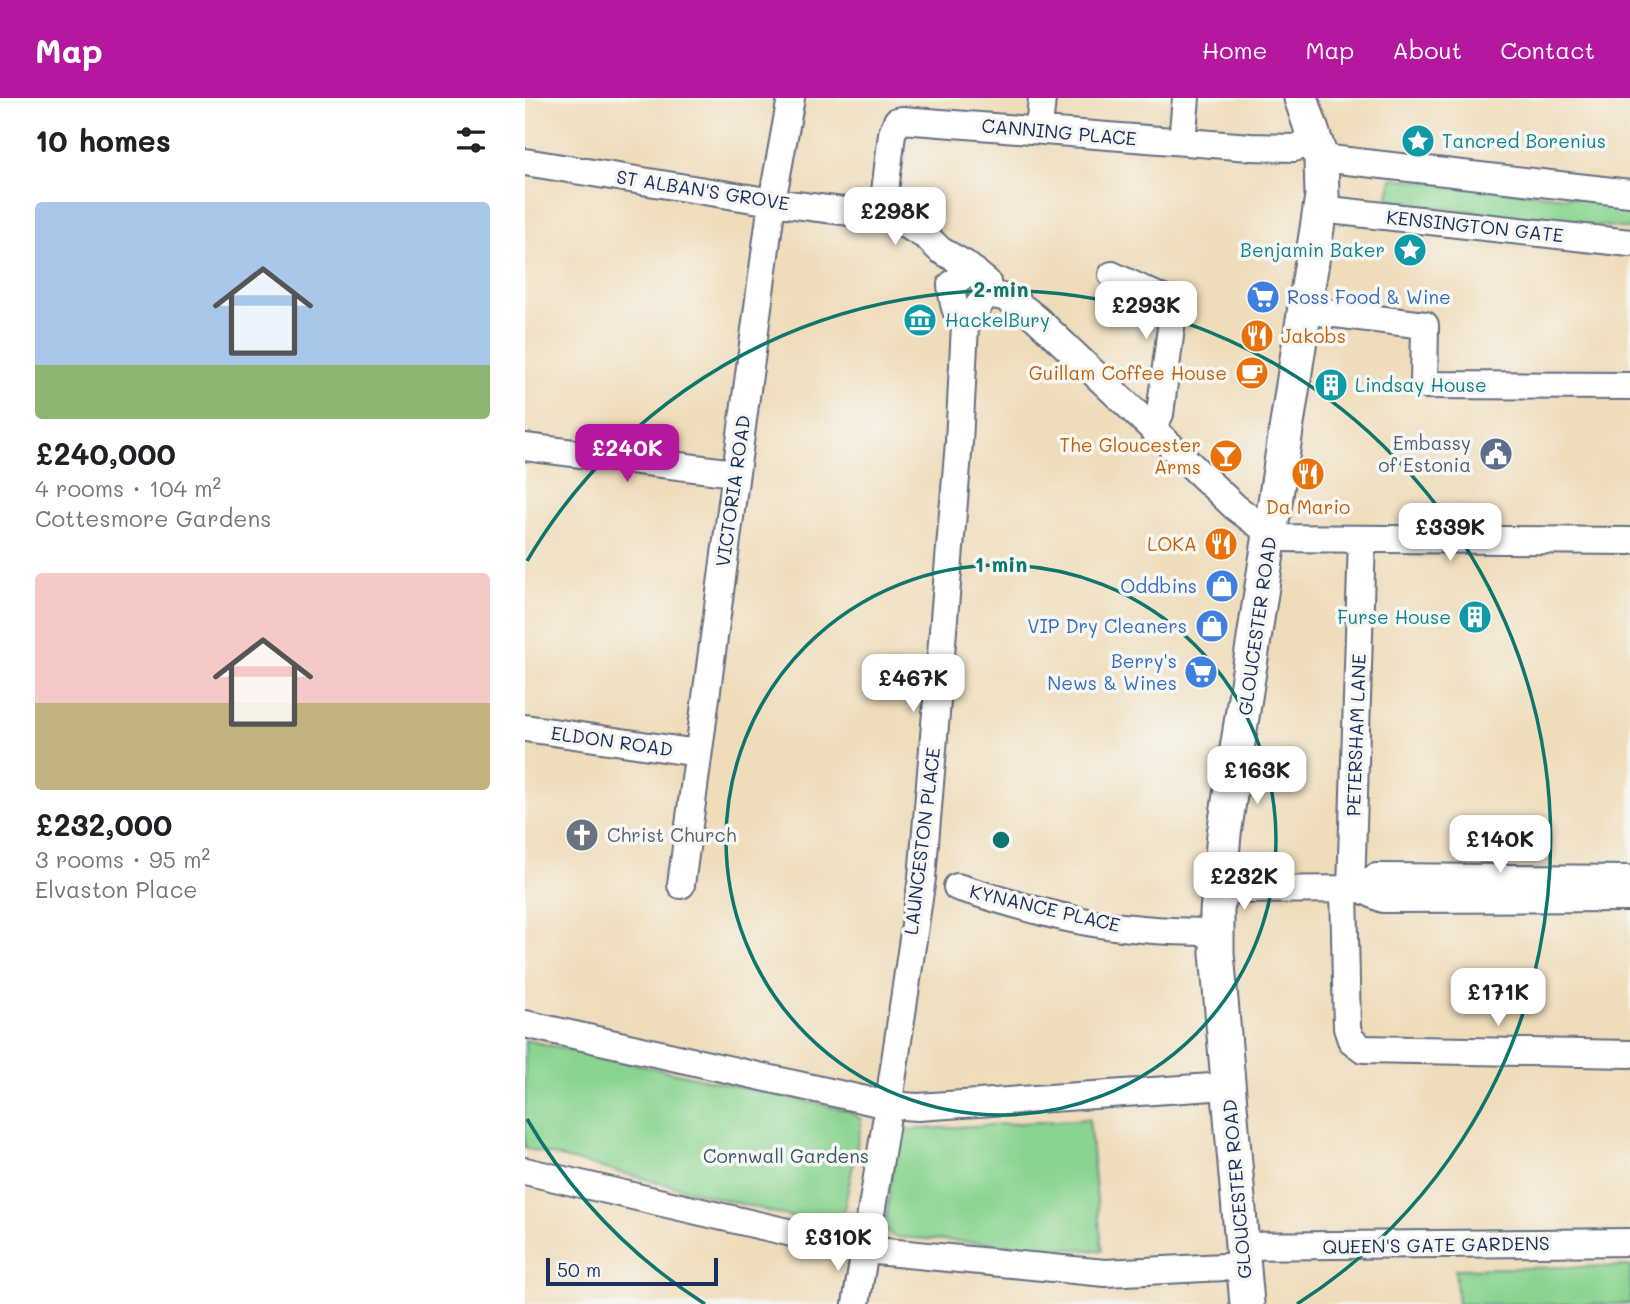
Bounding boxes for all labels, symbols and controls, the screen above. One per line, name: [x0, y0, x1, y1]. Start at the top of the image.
text: Map: [35, 28, 103, 71]
text: Home: [1202, 34, 1267, 65]
text: Map: [1305, 34, 1354, 65]
text: About: [1392, 34, 1462, 65]
text: Contact: [1500, 34, 1595, 65]
street label: CANNING PLACE: [981, 112, 1138, 151]
text: 10 homes: [35, 120, 171, 160]
icon: filters: [452, 121, 490, 159]
place icon: Tancred Borenius: [1399, 122, 1437, 160]
place label: Tancred Borenius: [1442, 128, 1606, 153]
street label: ST ALBAN'S GROVE: [615, 163, 791, 216]
pin: £298K: [846, 188, 944, 247]
text: £298K: [860, 195, 930, 225]
street label: KENSINGTON GATE: [1385, 204, 1565, 247]
place icon: Benjamin Baker: [1391, 231, 1429, 269]
place label: Benjamin Baker: [1240, 237, 1385, 262]
icon: home: [200, 248, 326, 374]
text: 2 min: [973, 275, 1029, 302]
supermarket icon: Ross Food & Wine: [1244, 278, 1282, 316]
pin: £293K: [1097, 282, 1195, 341]
place label: Ross Food & Wine: [1287, 284, 1451, 309]
text: £293K: [1111, 289, 1181, 319]
museum icon: HackelBury: [901, 301, 939, 339]
place label: HackelBury: [945, 307, 1050, 332]
restaurant icon: Jakobs: [1238, 317, 1276, 355]
place label: Jakobs: [1281, 323, 1346, 348]
cafe icon: Guillam Coffee House: [1233, 354, 1271, 392]
place label: Guillam Coffee House: [1029, 360, 1227, 385]
building icon: Lindsay House: [1312, 366, 1350, 404]
place label: Lindsay House: [1355, 372, 1487, 397]
street label: VICTORIA ROAD: [709, 413, 756, 568]
pin: £240K: [578, 424, 676, 484]
place label: Embassy of Estonia: [1378, 430, 1471, 477]
text: £240K: [591, 432, 663, 462]
place label: The Gloucester Arms: [1060, 432, 1201, 479]
text: £240,000: [35, 433, 176, 473]
public building icon: Embassy of Estonia: [1477, 435, 1515, 473]
bar icon: The Gloucester Arms: [1207, 437, 1245, 475]
restaurant icon: Da Mario: [1289, 455, 1327, 493]
text: 4 rooms · 104 m²: [35, 473, 221, 503]
place label: Da Mario: [1266, 494, 1350, 519]
text: Cottesmore Gardens: [35, 503, 272, 533]
pin: £339K: [1401, 504, 1499, 563]
text: £339K: [1415, 511, 1485, 541]
restaurant icon: LOKA: [1202, 525, 1240, 563]
place label: LOKA: [1147, 531, 1197, 556]
street label: GLOUCESTER ROAD: [1232, 535, 1281, 717]
text: 1 min: [975, 550, 1027, 577]
shop icon: Oddbins: [1203, 567, 1241, 605]
place label: Oddbins: [1120, 573, 1197, 598]
building icon: Furse House: [1456, 598, 1494, 636]
place label: Furse House: [1337, 604, 1451, 629]
shop icon: VIP Dry Cleaners: [1193, 607, 1231, 645]
place label: VIP Dry Cleaners: [1027, 613, 1187, 638]
icon: home: [200, 619, 326, 745]
place label: Berry's News & Wines: [1047, 648, 1177, 695]
supermarket icon: Berry's News & Wines: [1182, 653, 1220, 691]
street label: PETERSHAM LANE: [1340, 653, 1371, 817]
pin: £467K: [864, 654, 962, 714]
text: £467K: [878, 662, 948, 692]
street label: ELDON ROAD: [550, 720, 674, 761]
street label: LAUNCESTON PLACE: [898, 746, 945, 936]
pin: £163K: [1208, 746, 1306, 806]
text: £163K: [1223, 754, 1291, 784]
text: £232,000: [35, 804, 172, 844]
church icon: Christ Church: [563, 816, 601, 854]
pin: £140K: [1451, 816, 1549, 875]
place label: Christ Church: [607, 822, 736, 847]
text: £140K: [1466, 823, 1535, 853]
centre of rings: [989, 828, 1013, 852]
text: 3 rooms · 95 m²: [35, 844, 210, 874]
pin: £232K: [1195, 852, 1293, 912]
text: £232K: [1210, 860, 1278, 890]
text: Elvaston Place: [35, 874, 197, 904]
street label: KYNANCE PLACE: [967, 878, 1123, 937]
pin: £171K: [1449, 968, 1547, 1028]
text: £171K: [1467, 976, 1529, 1006]
street label: GLOUCESTER ROAD: [1216, 1098, 1257, 1280]
park label: Cornwall Gardens: [703, 1143, 869, 1168]
pin: £310K: [789, 1214, 887, 1273]
text: £310K: [804, 1221, 872, 1251]
street label: QUEEN'S GATE GARDENS: [1322, 1230, 1550, 1259]
scale bar: [546, 1255, 717, 1287]
text: 50 m: [557, 1257, 601, 1282]

